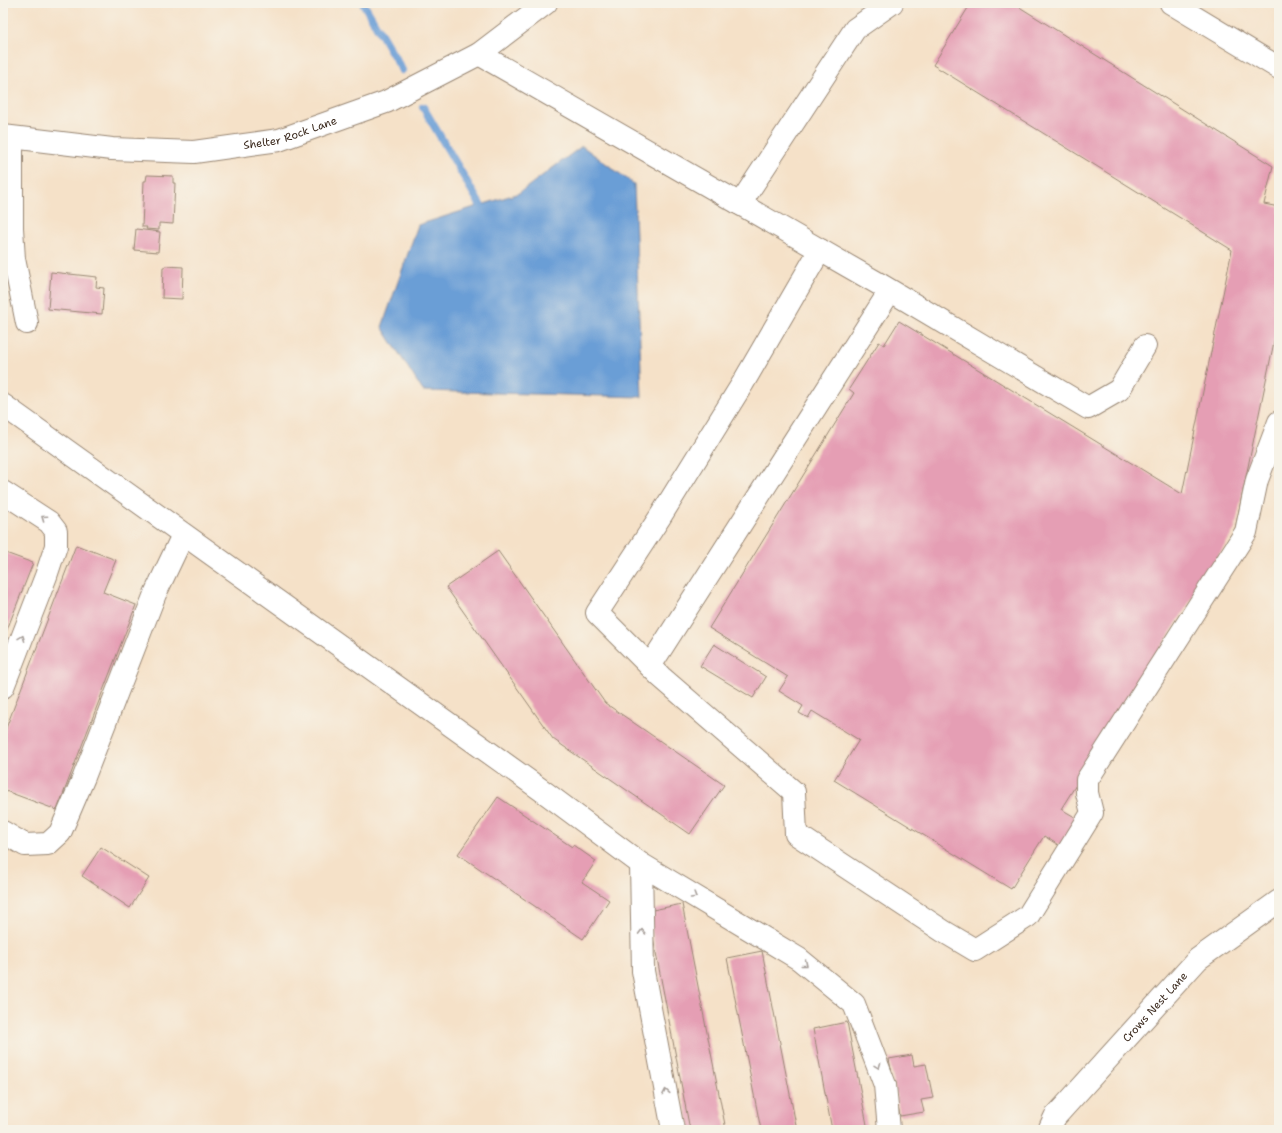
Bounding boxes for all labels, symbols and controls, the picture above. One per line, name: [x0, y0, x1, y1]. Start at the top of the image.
street label: Shelter Rock Lane: [242, 113, 339, 153]
one-way arrow: [41, 516, 48, 523]
one-way arrow: [18, 634, 26, 641]
one-way arrow: [690, 891, 697, 899]
one-way arrow: [638, 929, 647, 935]
one-way arrow: [800, 959, 808, 966]
street label: Crows Nest Lane: [1119, 969, 1191, 1046]
one-way arrow: [873, 1062, 881, 1069]
one-way arrow: [662, 1089, 671, 1095]

